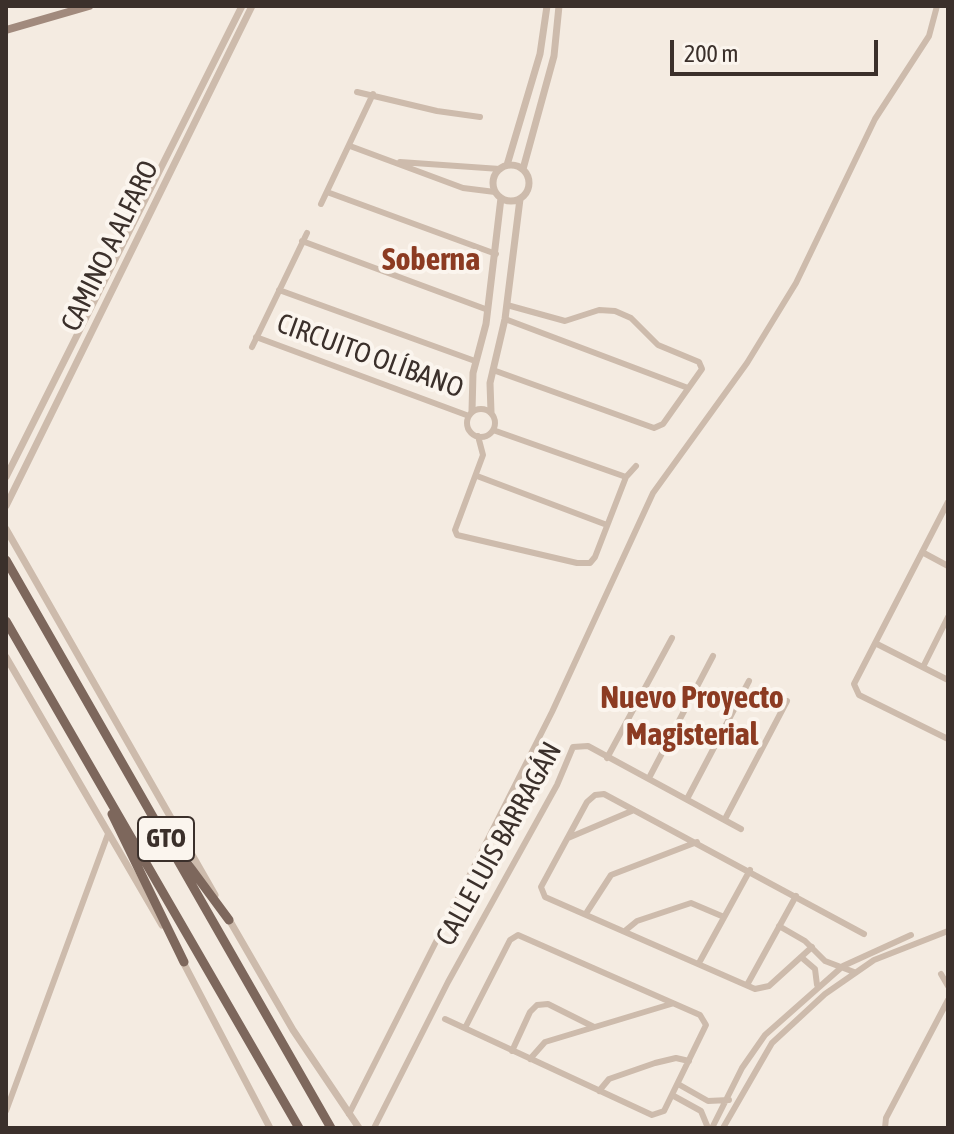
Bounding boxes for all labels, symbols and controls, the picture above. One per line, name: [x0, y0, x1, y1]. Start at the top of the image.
scale bar: [674, 24, 882, 74]
text: 200 m: [684, 40, 738, 67]
street label: CAMINO A ALFARO: [54, 155, 166, 337]
district label: Soberna: [382, 241, 480, 279]
street label: CIRCUITO OLÍBANO: [272, 307, 468, 405]
district label: Nuevo Proyecto Magisterial: [600, 679, 784, 754]
street label: CALLE LUIS BARRAGÁN: [429, 736, 569, 952]
road number: GTO: [138, 817, 194, 861]

